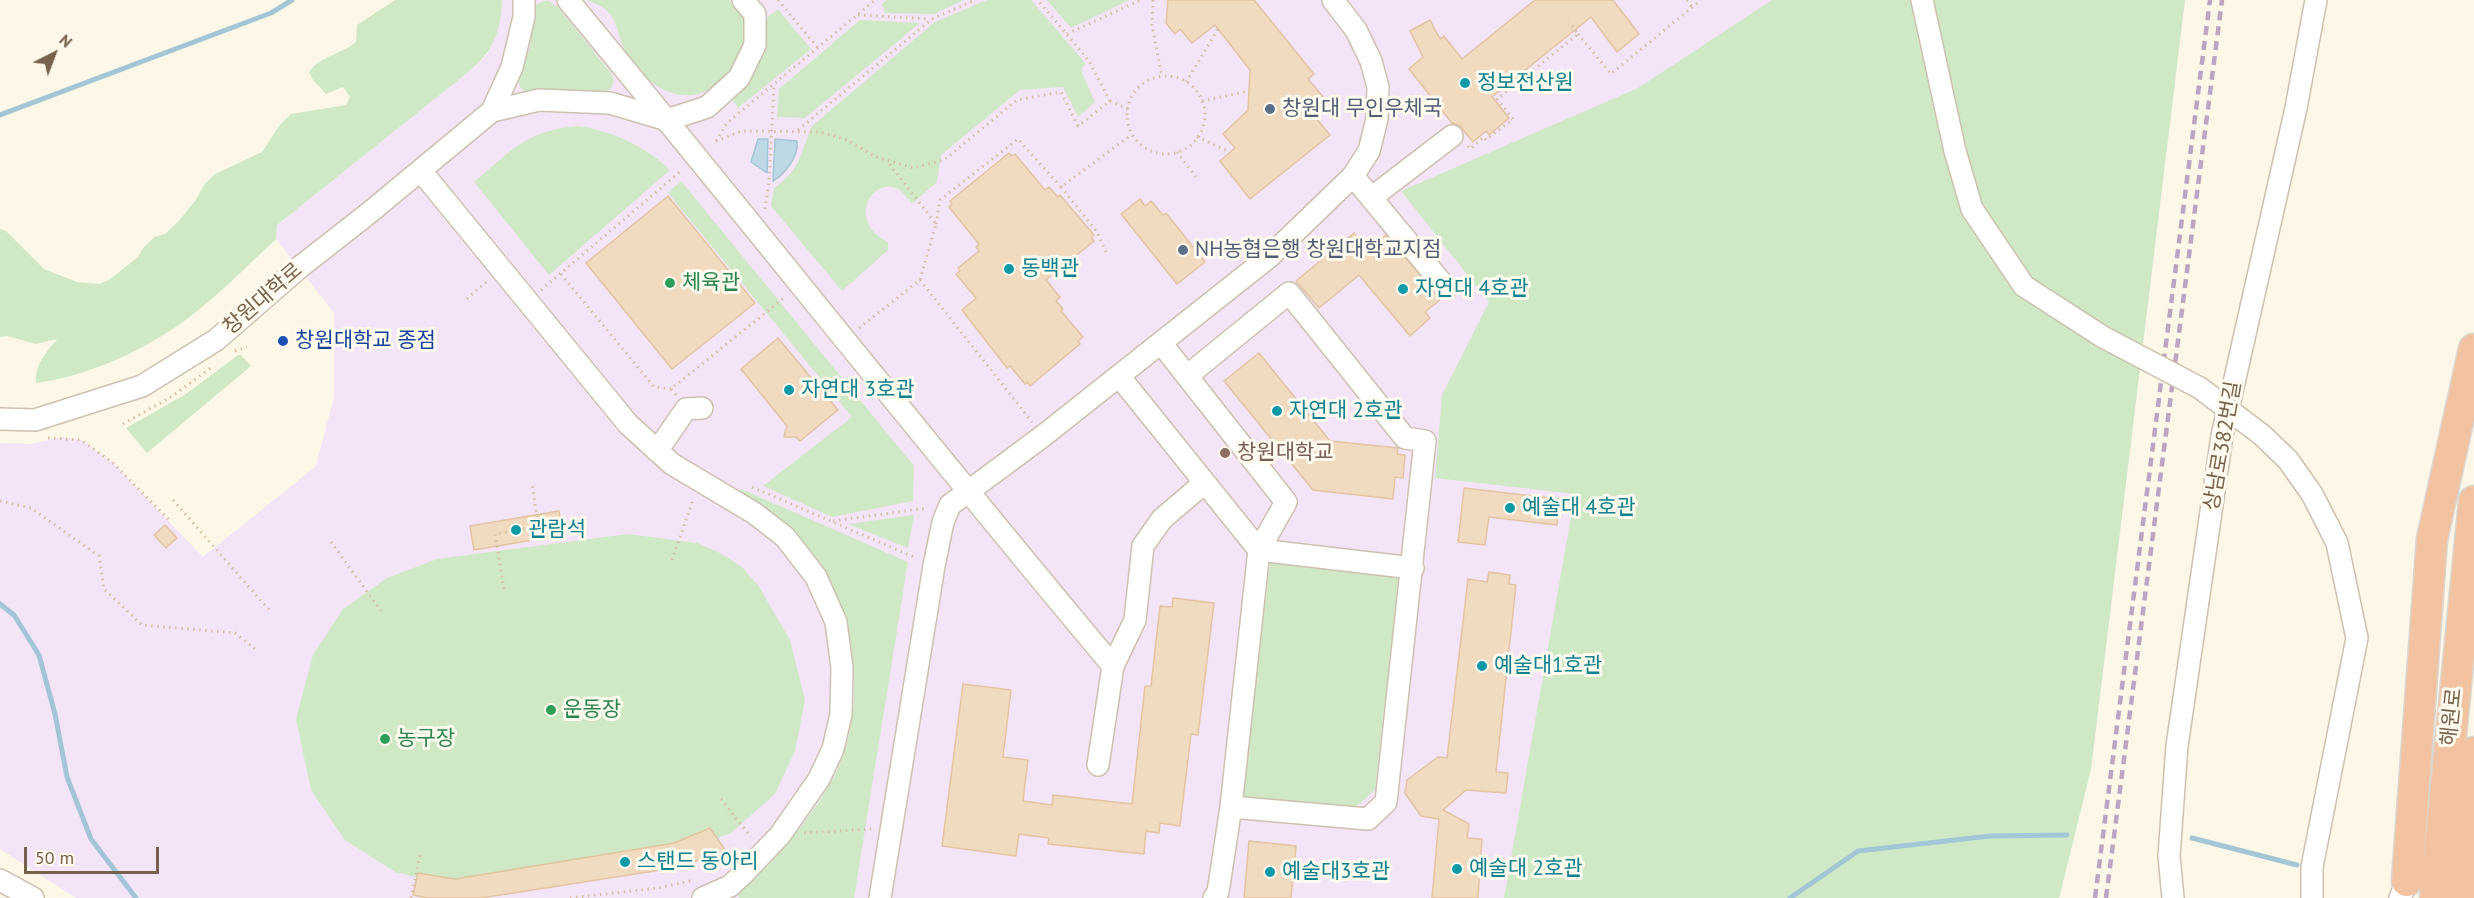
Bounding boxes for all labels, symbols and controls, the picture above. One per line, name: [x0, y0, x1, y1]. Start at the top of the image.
north arrow: [24, 24, 84, 84]
text: N: [55, 30, 77, 52]
place label: 정보전산원: [1477, 70, 1574, 96]
marker: 정보전산원: [1458, 76, 1472, 90]
place label: 창원대 무인우체국: [1282, 96, 1442, 122]
marker: 창원대 무인우체국: [1263, 102, 1277, 116]
place label: NH농협은행 창원대학교지점: [1195, 237, 1441, 263]
marker: NH농협은행 창원대학교지점: [1176, 243, 1190, 257]
place label: 동백관: [1021, 256, 1079, 282]
street label: 창원대학로: [218, 258, 308, 340]
marker: 동백관: [1002, 262, 1016, 276]
place label: 체육관: [682, 270, 740, 296]
marker: 체육관: [663, 276, 677, 290]
place label: 자연대 4호관: [1415, 276, 1529, 302]
marker: 자연대 4호관: [1396, 282, 1410, 296]
place label: 창원대학교 종점: [295, 328, 436, 354]
marker: 창원대학교 종점: [276, 334, 290, 348]
place label: 자연대 3호관: [801, 377, 915, 403]
street label: 상남로382번길: [2199, 379, 2247, 513]
marker: 자연대 3호관: [782, 383, 796, 397]
place label: 자연대 2호관: [1289, 398, 1403, 424]
marker: 자연대 2호관: [1270, 404, 1284, 418]
place label: 창원대학교: [1237, 440, 1334, 466]
marker: 창원대학교: [1218, 446, 1232, 460]
place label: 예술대 4호관: [1522, 495, 1636, 521]
marker: 예술대 4호관: [1503, 501, 1517, 515]
place label: 관람석: [528, 517, 586, 543]
marker: 관람석: [509, 523, 523, 537]
place label: 예술대1호관: [1494, 653, 1602, 679]
marker: 예술대1호관: [1475, 659, 1489, 673]
street label: 해원로: [2436, 687, 2468, 747]
place label: 운동장: [563, 697, 621, 723]
marker: 운동장: [544, 703, 558, 717]
place label: 농구장: [397, 726, 455, 752]
marker: 농구장: [378, 732, 392, 746]
scale bar: [27, 835, 162, 873]
text: 50 m: [35, 846, 74, 869]
place label: 스탠드 동아리: [637, 849, 759, 875]
marker: 스탠드 동아리: [618, 855, 632, 869]
place label: 예술대 2호관: [1469, 856, 1583, 882]
place label: 예술대3호관: [1282, 859, 1390, 885]
marker: 예술대 2호관: [1450, 862, 1464, 876]
marker: 예술대3호관: [1263, 865, 1277, 879]

